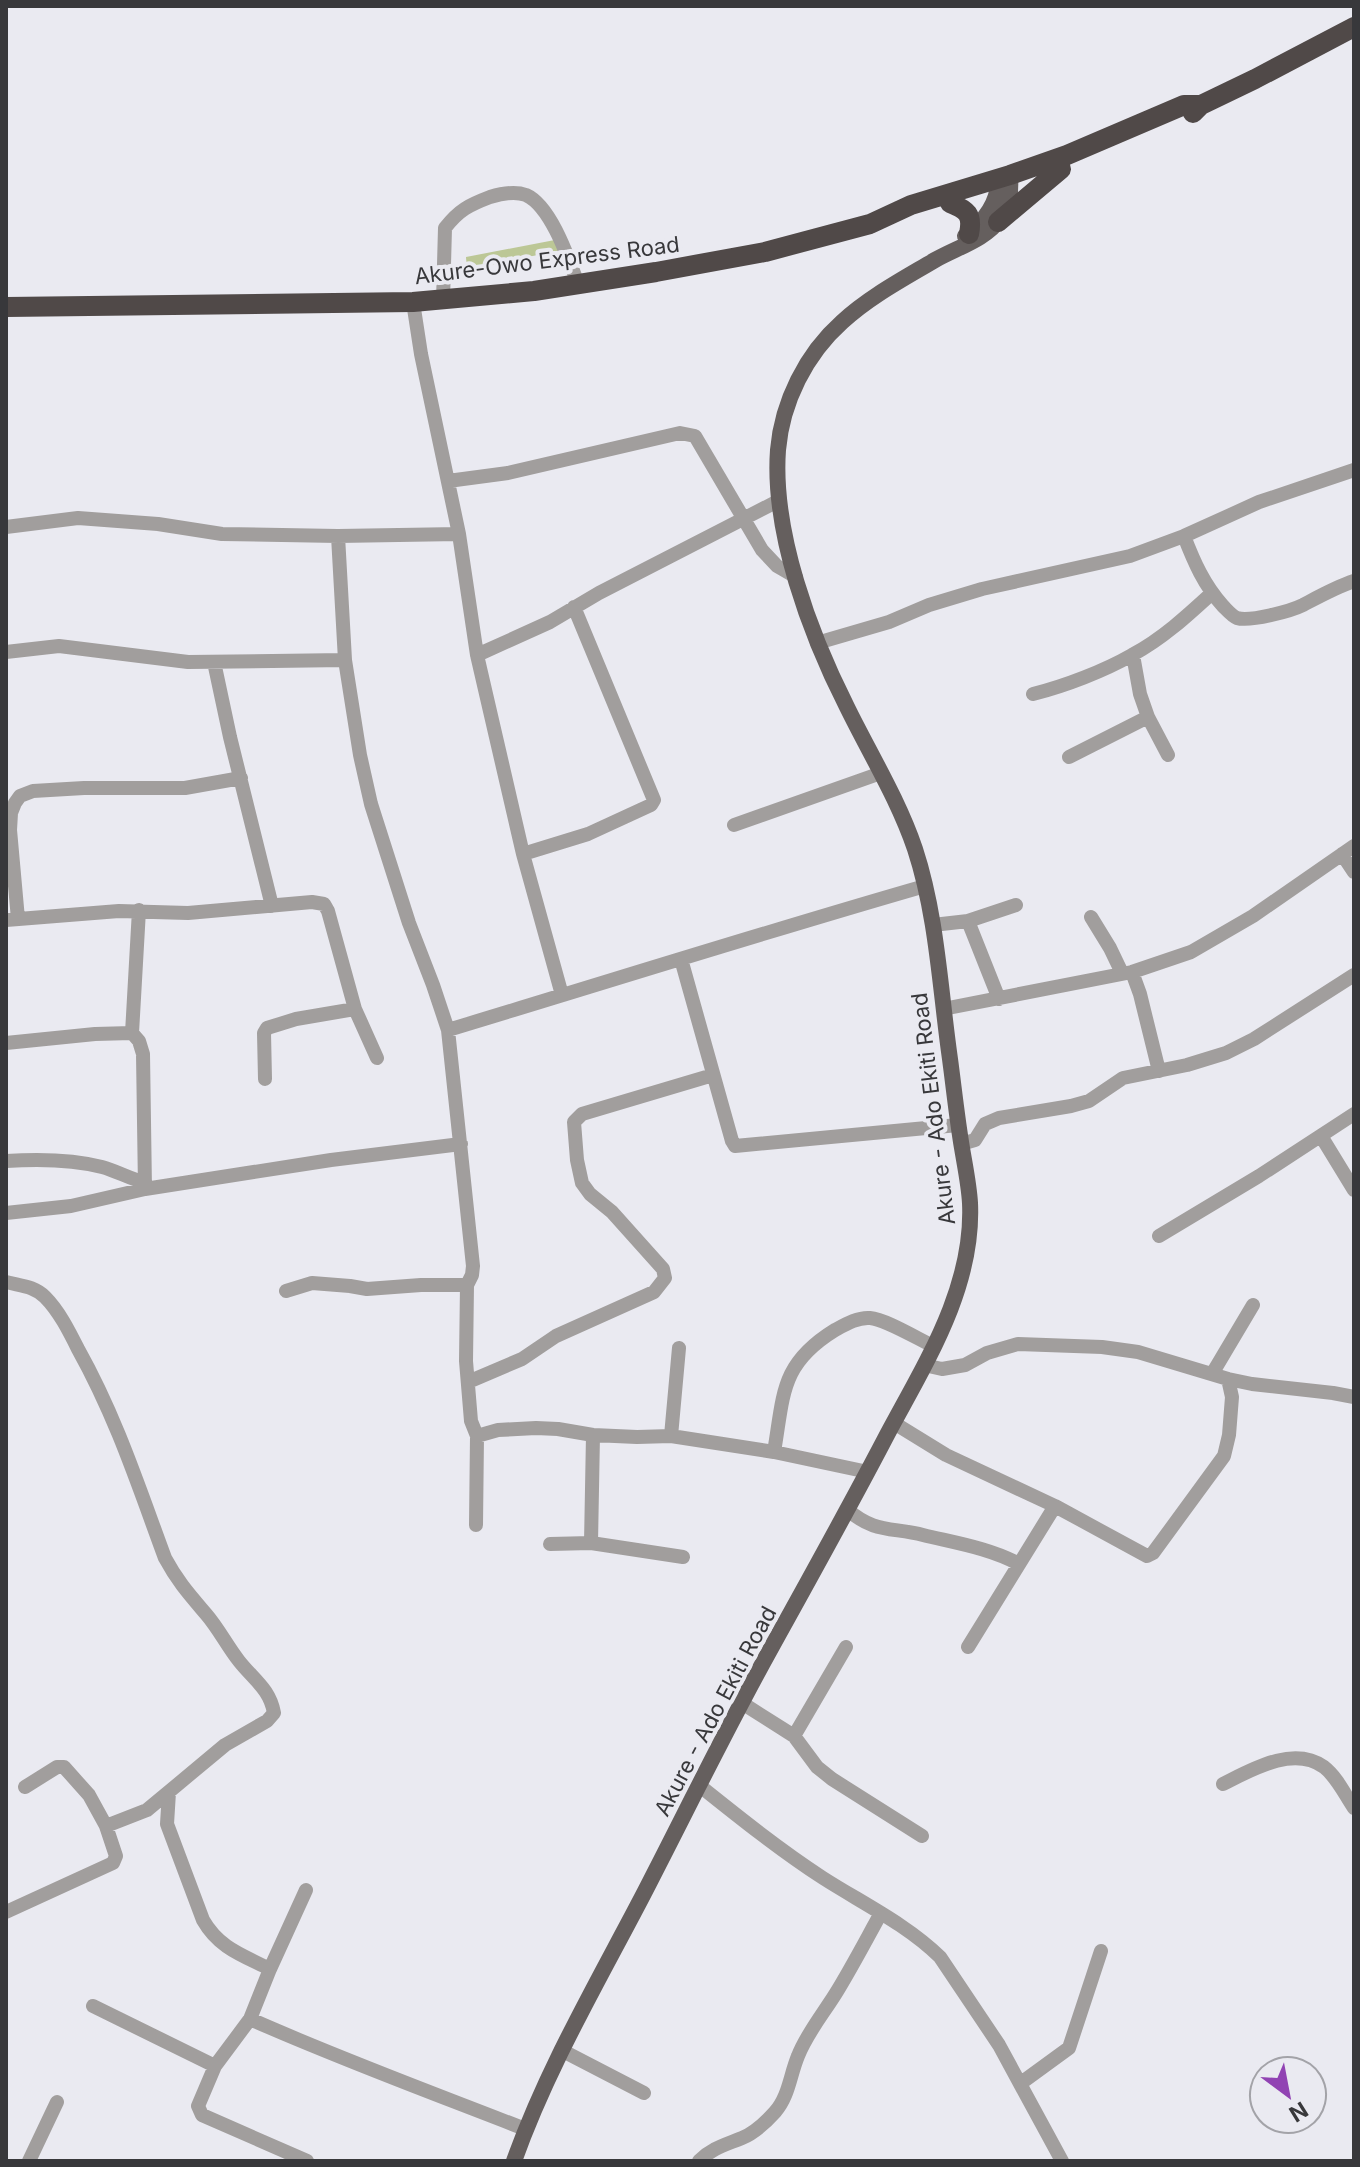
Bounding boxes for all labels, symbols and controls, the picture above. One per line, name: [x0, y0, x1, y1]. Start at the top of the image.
street label: Akure-Owo Express Road: [413, 231, 681, 289]
street label: Akure - Ado Ekiti Road: [906, 991, 960, 1227]
street label: Akure - Ado Ekiti Road: [649, 1602, 781, 1820]
north arrow: [1248, 2055, 1328, 2135]
text: N: [1285, 2096, 1313, 2127]

